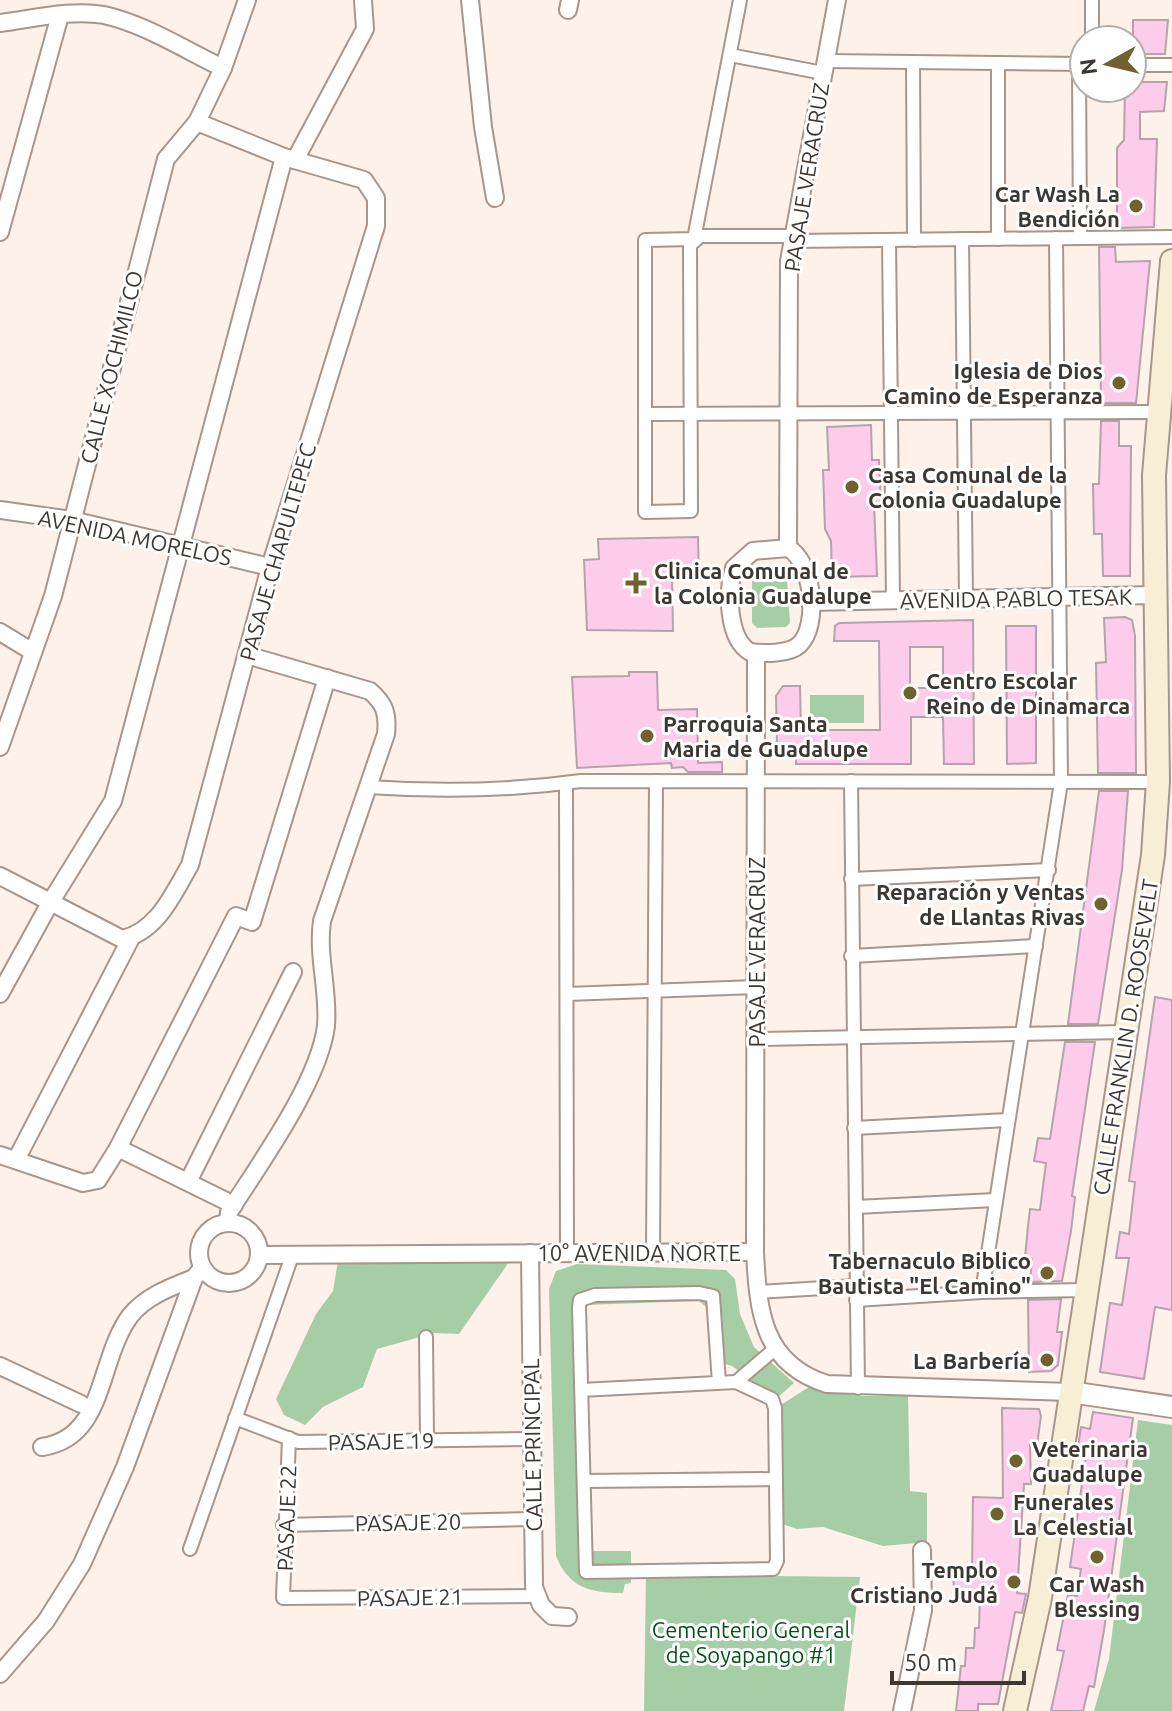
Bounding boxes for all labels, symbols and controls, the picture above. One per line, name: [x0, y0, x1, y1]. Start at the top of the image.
north arrow: [1068, 24, 1148, 104]
text: N: [1074, 57, 1101, 77]
street label: PASAJE VERACRUZ: [779, 81, 833, 273]
place label: Car Wash La Bendición: [995, 181, 1120, 231]
marker: Car Wash La Bendición: [1127, 197, 1145, 215]
street label: CALLE XOCHIMILCO: [75, 268, 147, 466]
place label: Iglesia de Dios Camino de Esperanza: [884, 358, 1103, 408]
marker: Iglesia de Dios Camino de Esperanza: [1110, 374, 1128, 392]
street label: PASAJE CHAPULTEPEC: [234, 440, 320, 664]
place label: Casa Comunal de la Colonia Guadalupe: [868, 462, 1067, 512]
marker: Casa Comunal de la Colonia Guadalupe: [843, 478, 861, 496]
street label: AVENIDA MORELOS: [36, 504, 234, 570]
place label: Clinica Comunal de la Colonia Guadalupe: [654, 558, 872, 608]
marker: Clinica Comunal de la Colonia Guadalupe: [625, 572, 647, 594]
street label: AVENIDA PABLO TESAK: [900, 583, 1133, 613]
place label: Centro Escolar Reino de Dinamarca: [926, 668, 1130, 718]
marker: Centro Escolar Reino de Dinamarca: [901, 684, 919, 702]
place label: Parroquia Santa Maria de Guadalupe: [663, 711, 868, 761]
marker: Parroquia Santa Maria de Guadalupe: [638, 727, 656, 745]
street label: PASAJE VERACRUZ: [744, 857, 769, 1047]
street label: CALLE FRANKLIN D. ROOSEVELT: [1088, 877, 1162, 1197]
place label: Reparación y Ventas de Llantas Rivas: [876, 879, 1085, 929]
marker: Reparación y Ventas de Llantas Rivas: [1092, 895, 1110, 913]
street label: 10° AVENIDA NORTE: [537, 1240, 741, 1265]
place label: Tabernaculo Biblico Bautista "El Camino": [818, 1248, 1031, 1298]
marker: Tabernaculo Biblico Bautista "El Camino": [1038, 1264, 1056, 1282]
place label: La Barbería: [913, 1348, 1031, 1373]
marker: La Barbería: [1038, 1351, 1056, 1369]
street label: CALLE PRINCIPAL: [518, 1358, 546, 1532]
street label: PASAJE 19: [328, 1428, 434, 1454]
place label: Veterinaria Guadalupe: [1032, 1436, 1148, 1486]
marker: Veterinaria Guadalupe: [1007, 1452, 1025, 1470]
street label: PASAJE 22: [272, 1464, 300, 1572]
place label: Funerales La Celestial: [1013, 1489, 1133, 1539]
marker: Funerales La Celestial: [988, 1505, 1006, 1523]
street label: PASAJE 20: [355, 1509, 461, 1535]
marker: Car Wash Blessing: [1088, 1548, 1106, 1566]
place label: Templo Cristiano Judá: [850, 1557, 998, 1607]
place label: Car Wash Blessing: [1049, 1571, 1145, 1621]
marker: Templo Cristiano Judá: [1005, 1573, 1023, 1591]
street label: PASAJE 21: [357, 1584, 463, 1610]
park label: Cementerio General de Soyapango #1: [652, 1617, 850, 1667]
scale bar: [892, 1635, 1024, 1685]
text: 50 m: [904, 1649, 957, 1676]

